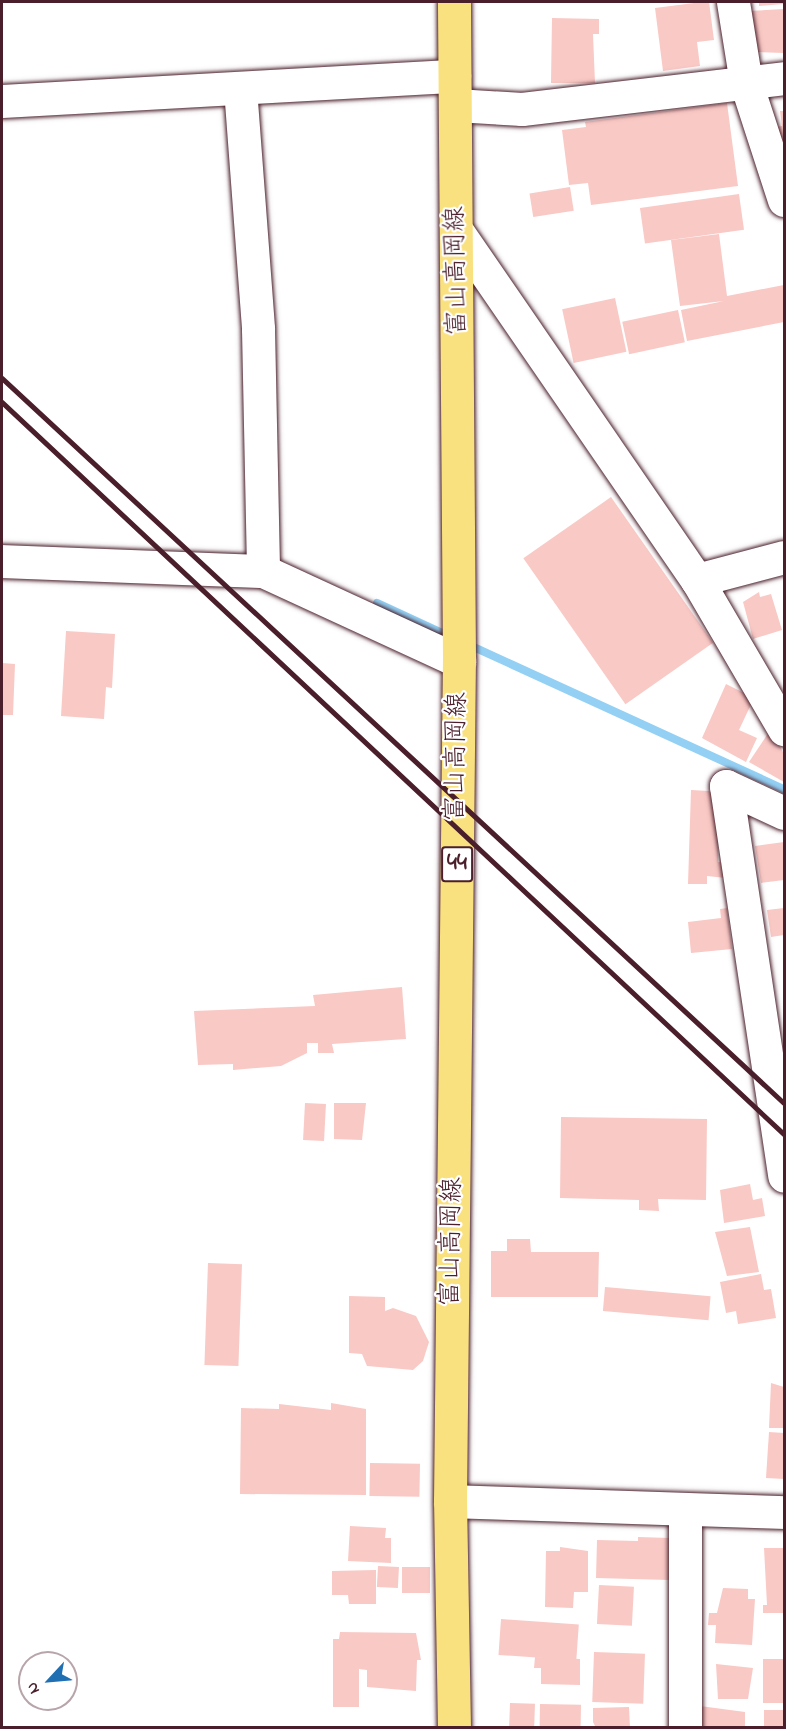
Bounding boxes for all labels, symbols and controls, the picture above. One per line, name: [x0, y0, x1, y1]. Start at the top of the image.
street label: 富山高岡線: [441, 206, 475, 336]
street label: 富山高岡線: [441, 692, 475, 822]
road number: 44: [440, 843, 474, 885]
street label: 富山高岡線: [436, 1177, 470, 1307]
north arrow: [18, 1651, 78, 1711]
text: N: [20, 1678, 47, 1698]

